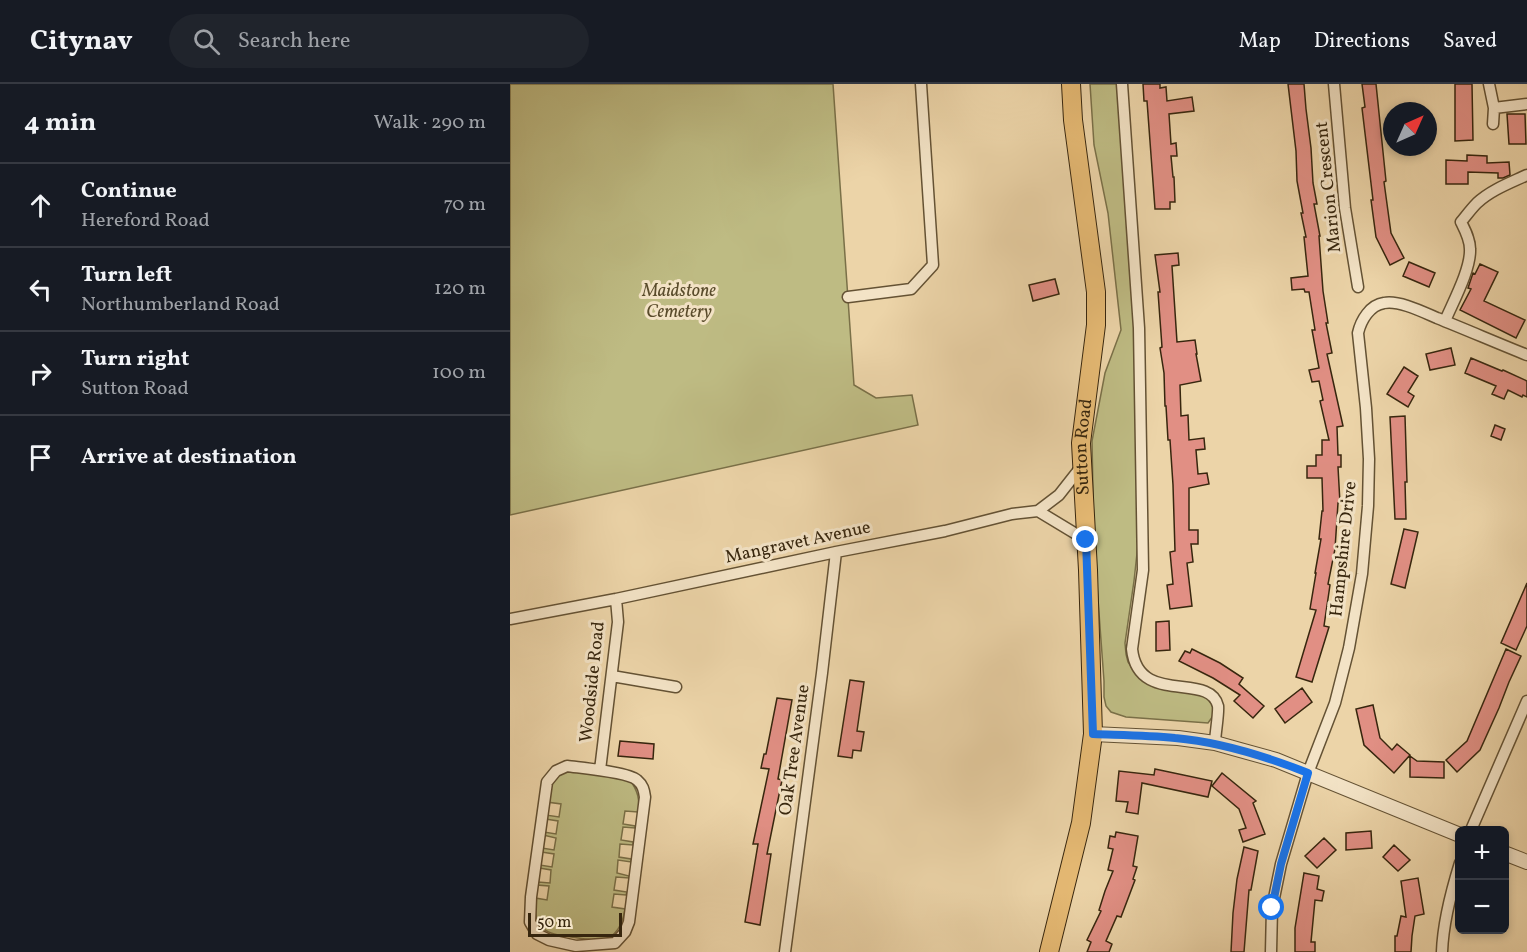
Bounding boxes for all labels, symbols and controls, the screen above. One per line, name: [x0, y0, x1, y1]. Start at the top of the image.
search box: [169, 14, 589, 68]
text: Citynav: [30, 22, 133, 61]
icon: search: [190, 25, 223, 58]
text: Search here: [238, 26, 350, 57]
text: Map: [1239, 27, 1281, 56]
text: Directions: [1314, 27, 1410, 56]
text: Saved: [1443, 27, 1497, 56]
north arrow: [1383, 102, 1437, 156]
text: 4 min: [24, 105, 96, 141]
text: Walk · 290 m: [374, 109, 486, 137]
street label: Marion Crescent: [1310, 120, 1348, 254]
text: Continue: [81, 176, 177, 207]
icon: ahead: [24, 189, 57, 222]
text: 70 m: [443, 191, 486, 219]
text: Hereford Road: [81, 207, 210, 235]
text: Turn left: [81, 260, 172, 291]
icon: left: [24, 273, 57, 306]
text: 120 m: [434, 275, 486, 303]
park label: Maidstone Cemetery: [641, 279, 716, 325]
text: Northumberland Road: [81, 291, 280, 319]
text: Turn right: [81, 344, 189, 375]
icon: right: [24, 357, 57, 390]
text: 100 m: [432, 359, 486, 387]
text: Sutton Road: [81, 375, 189, 403]
street label: Sutton Road: [1068, 397, 1099, 496]
icon: arrive: [24, 441, 57, 474]
text: Arrive at destination: [81, 442, 297, 473]
street label: Hampshire Drive: [1324, 480, 1364, 618]
street label: Mangravet Avenue: [723, 515, 873, 571]
route end: [1072, 526, 1098, 552]
street label: Woodside Road: [574, 620, 612, 744]
street label: Oak Tree Avenue: [773, 683, 817, 817]
map controls: [1455, 826, 1509, 934]
button: +: [1455, 826, 1509, 880]
button: −: [1455, 880, 1509, 934]
route start: [1258, 894, 1284, 920]
scale bar: [528, 910, 622, 938]
text: 50 m: [537, 912, 571, 934]

